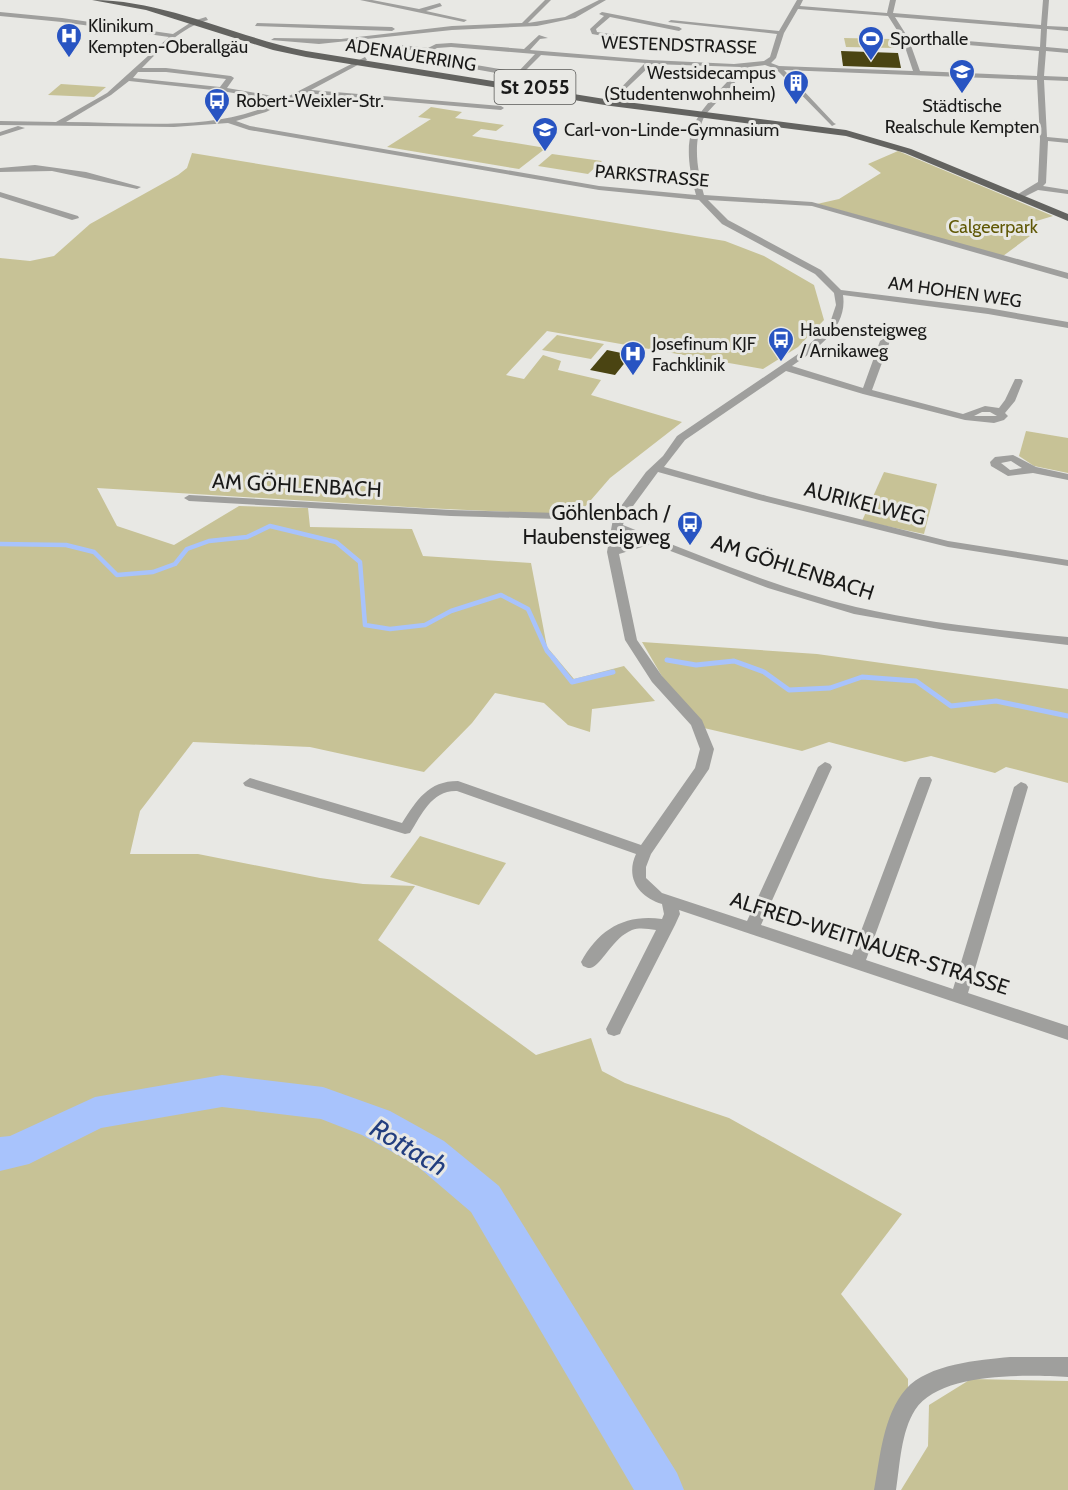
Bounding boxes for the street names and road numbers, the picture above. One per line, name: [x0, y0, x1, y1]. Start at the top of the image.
street label: WESTENDSTRASSE: [601, 31, 757, 59]
street label: ADENAUERRING: [344, 34, 478, 76]
road number: St 2055: [494, 70, 576, 104]
street label: PARKSTRASSE: [594, 160, 710, 192]
street label: AM HOHEN WEG: [887, 272, 1023, 312]
street label: AM GÖHLENBACH: [212, 468, 382, 502]
street label: AURIKELWEG: [802, 476, 928, 530]
street label: AM GÖHLENBACH: [708, 529, 878, 605]
street label: ALFRED-WEITNAUER-STRASSE: [728, 886, 1012, 1000]

